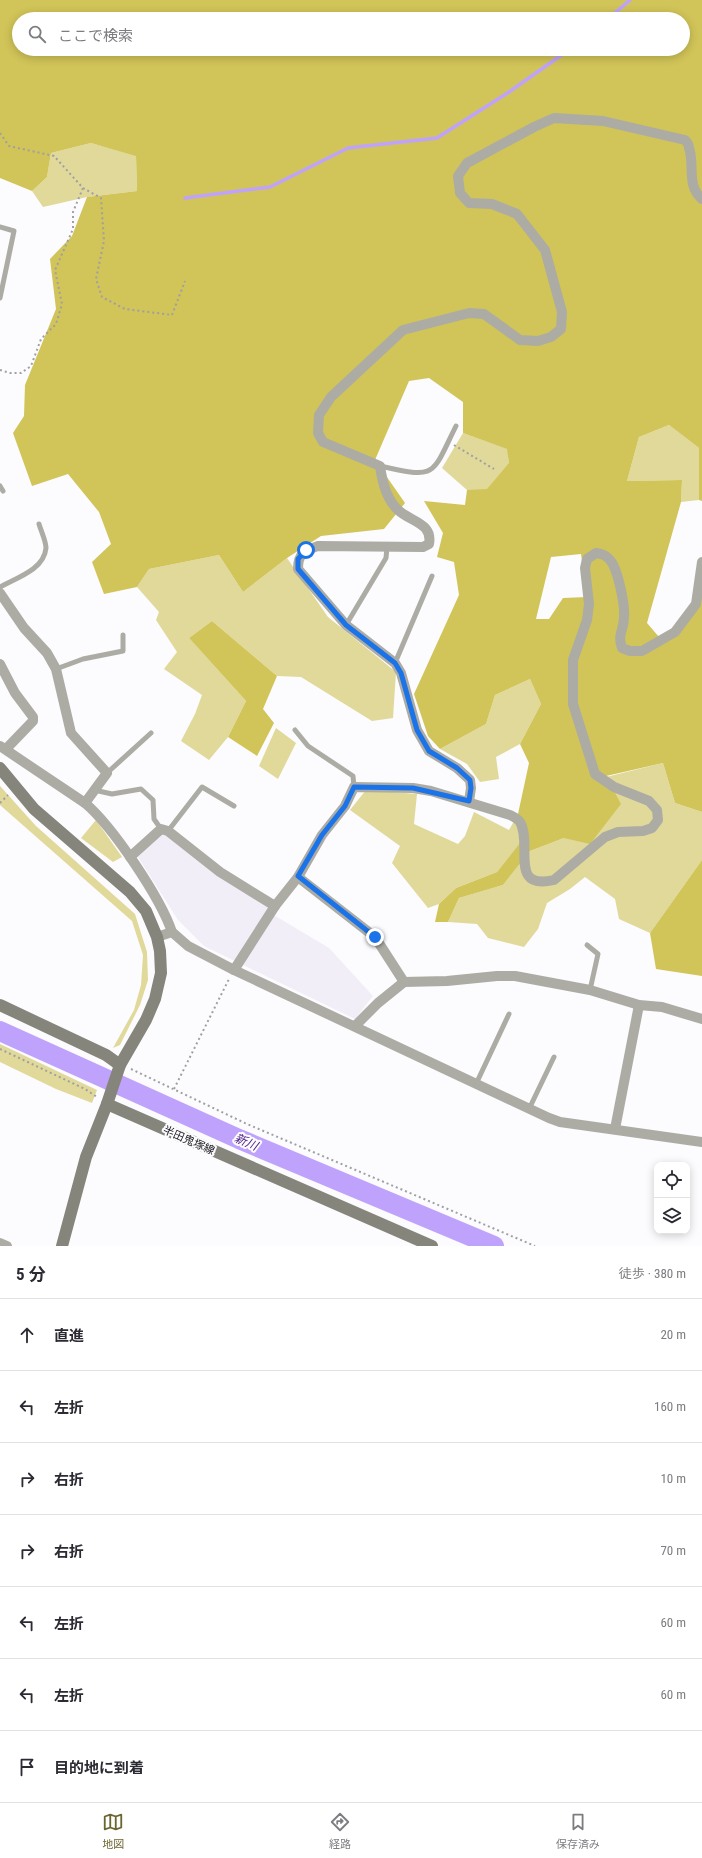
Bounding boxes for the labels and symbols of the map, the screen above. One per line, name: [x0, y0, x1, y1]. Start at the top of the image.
route start: [297, 541, 315, 559]
route end: [366, 928, 384, 946]
street label: 半田鬼塚線: [161, 1123, 217, 1158]
water label: 新川: [232, 1131, 262, 1154]

